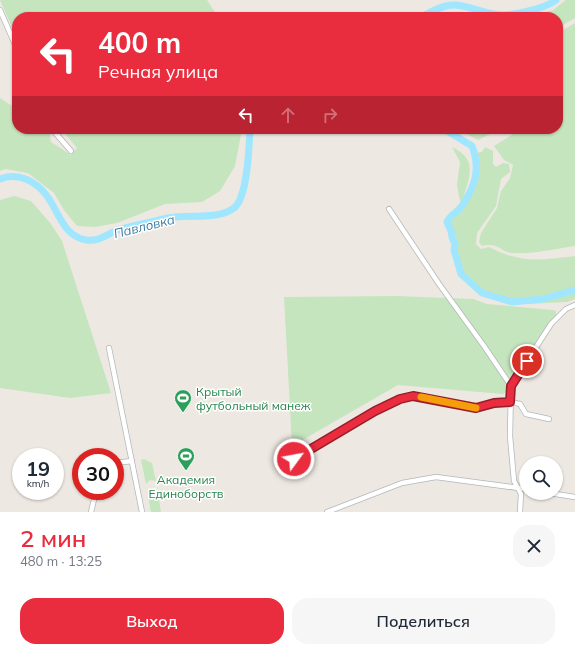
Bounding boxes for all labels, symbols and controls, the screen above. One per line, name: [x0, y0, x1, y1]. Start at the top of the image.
text: 400 m: [98, 25, 181, 60]
icon: left: [32, 28, 84, 80]
text: Речная улица: [98, 60, 218, 83]
icon: left: [235, 104, 257, 126]
icon: ahead: [277, 104, 299, 126]
icon: right: [319, 104, 341, 126]
water label: Павловка: [112, 211, 176, 241]
pin: [510, 344, 544, 378]
icon: arrive: [516, 350, 538, 372]
place label: Крытый футбольный манеж: [196, 384, 311, 413]
sports icon: Крытый футбольный манеж: [173, 388, 193, 413]
position arrow: [273, 438, 315, 480]
sports icon: Академия Единоборств: [176, 446, 196, 471]
speed limit sign: 30: [72, 448, 124, 500]
text: 19: [26, 456, 50, 481]
map controls: [519, 456, 563, 500]
button: search: [519, 456, 563, 500]
place label: Академия Единоборств: [148, 472, 224, 501]
text: km/h: [27, 477, 49, 490]
text: 2 мин: [20, 523, 86, 553]
button: close: [513, 525, 555, 567]
text: 480 m · 13:25: [20, 553, 102, 569]
button: Выход: [20, 598, 284, 644]
button: Поделиться: [292, 598, 555, 644]

